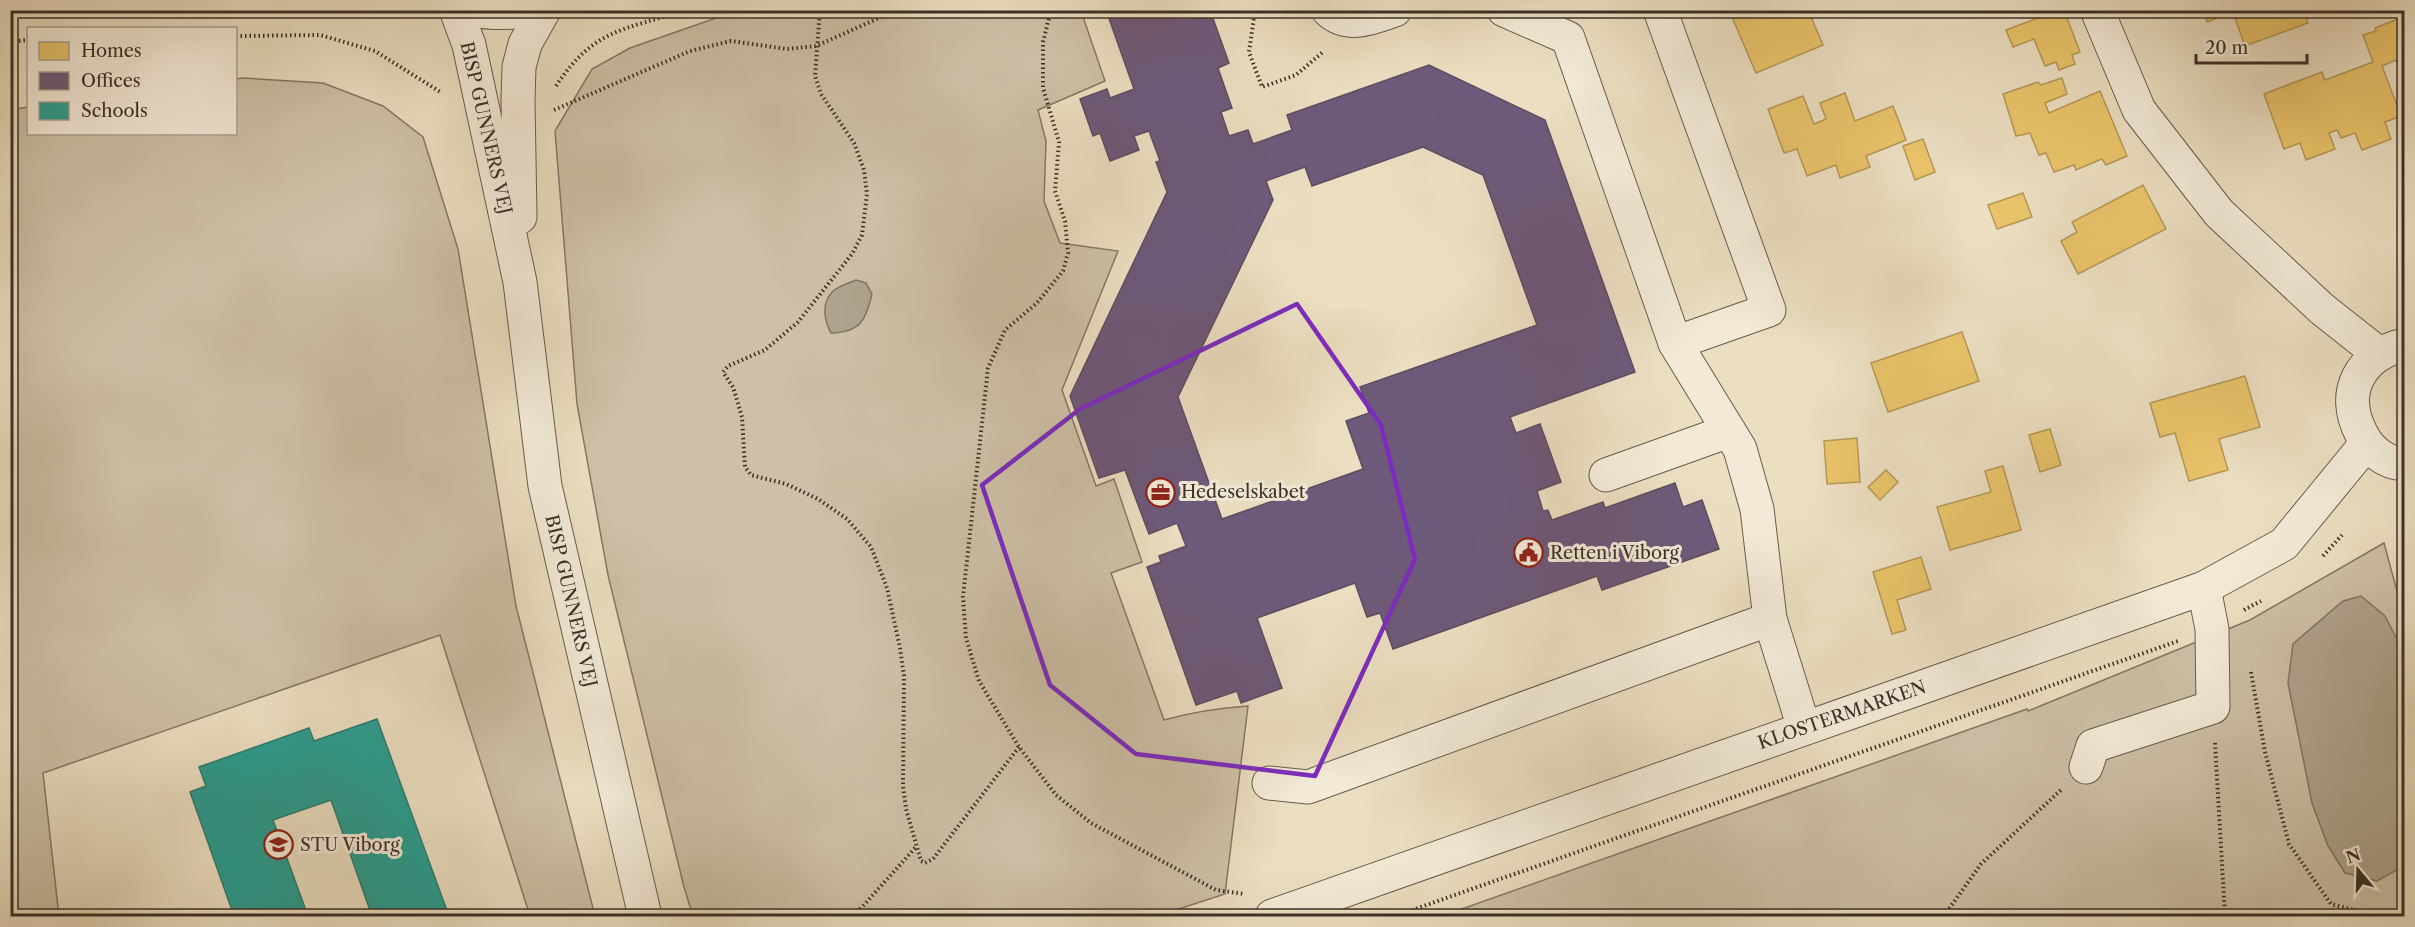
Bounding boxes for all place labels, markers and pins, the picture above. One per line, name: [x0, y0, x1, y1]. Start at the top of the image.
office icon: Hedeselskabet: [1144, 476, 1176, 508]
place label: Hedeselskabet: [1181, 481, 1306, 503]
public building icon: Retten i Viborg: [1513, 537, 1545, 569]
place label: Retten i Viborg: [1550, 542, 1679, 564]
school or university icon: STU Viborg: [263, 829, 295, 861]
place label: STU Viborg: [300, 834, 400, 856]

